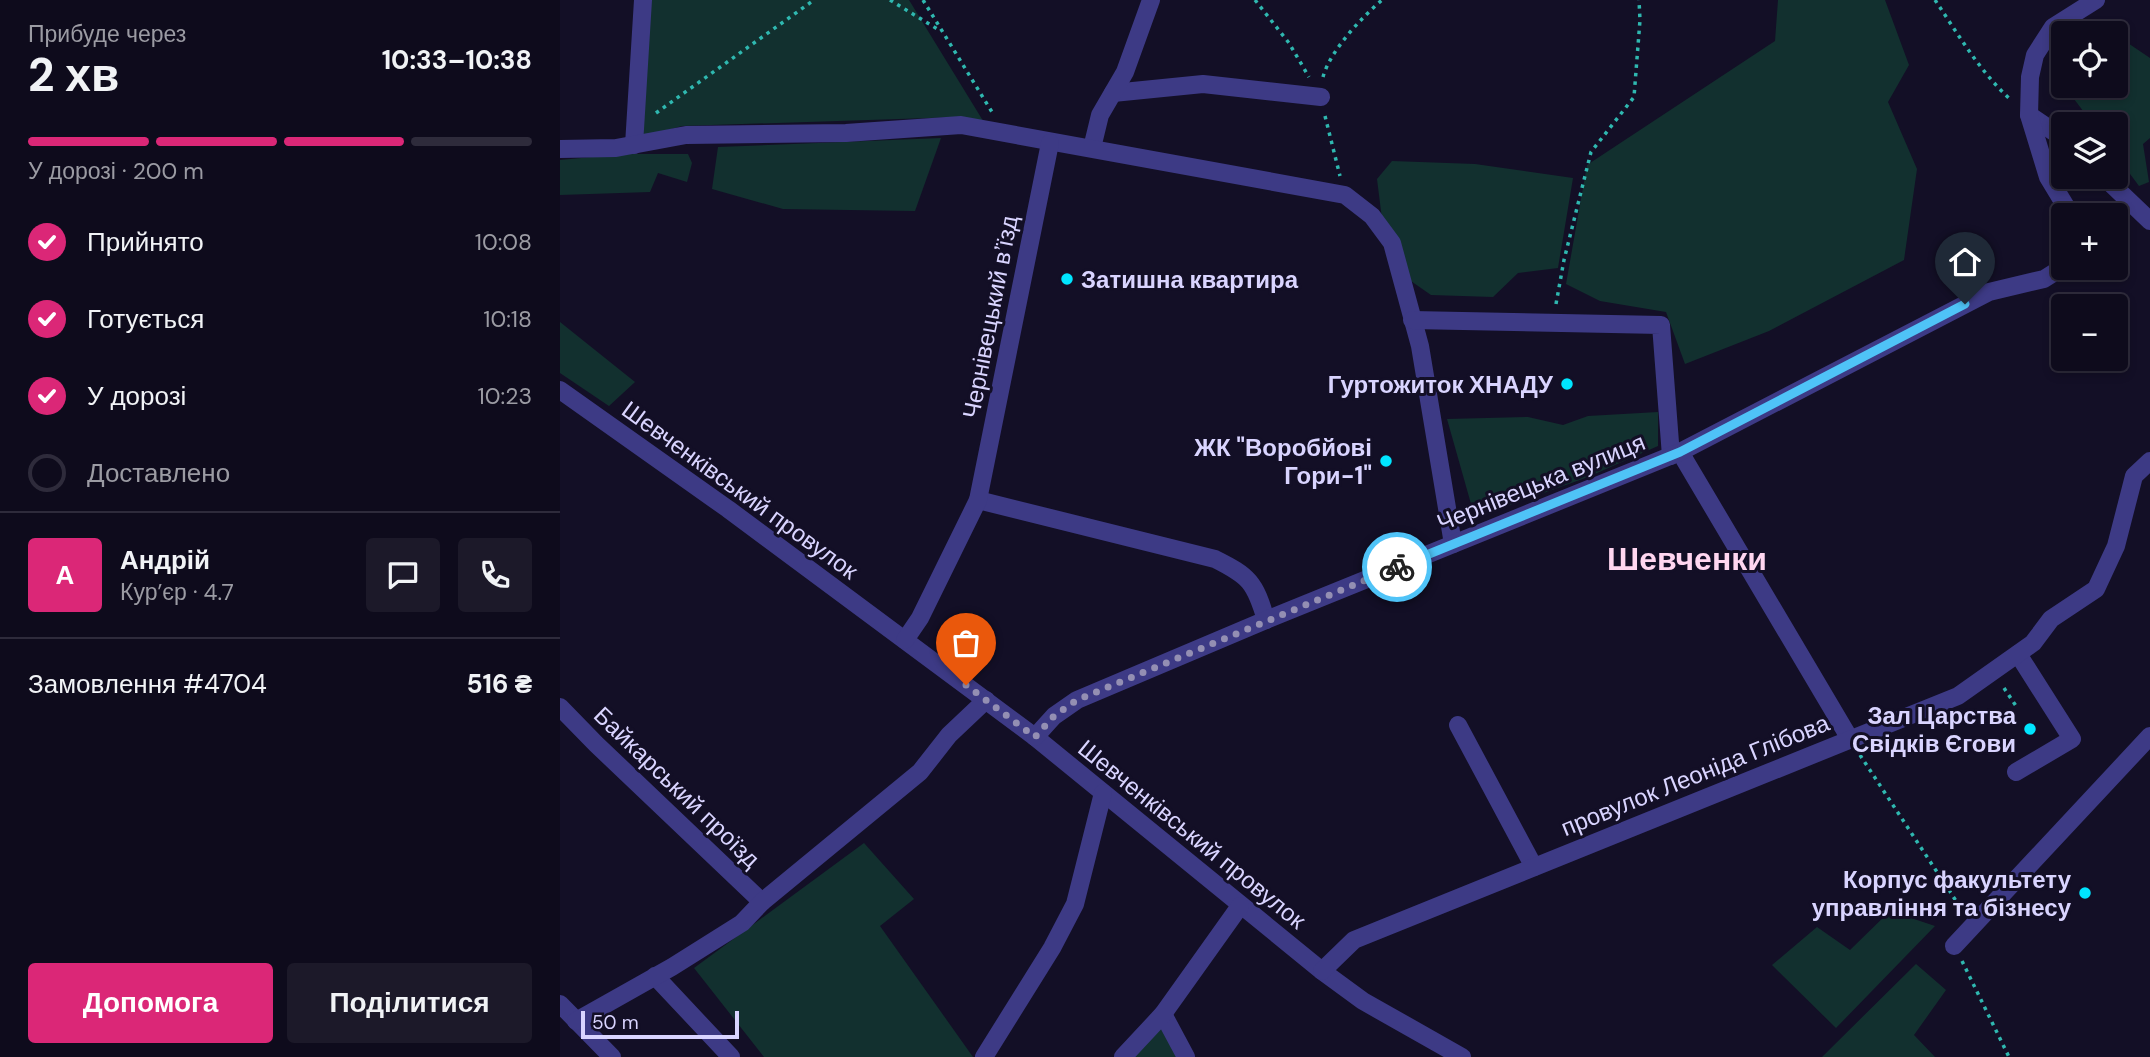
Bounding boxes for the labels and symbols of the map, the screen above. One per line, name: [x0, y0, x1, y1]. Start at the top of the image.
street label: Чернівецький вʼїзд: [955, 213, 1025, 421]
pin: [1935, 232, 1995, 304]
place label: Затишна квартира: [1081, 264, 1299, 295]
marker: Затишна квартира: [1059, 271, 1075, 287]
place label: Гуртожиток ХНАДУ: [1328, 369, 1554, 400]
marker: Гуртожиток ХНАДУ: [1559, 376, 1575, 392]
street label: Шевченківський провулок: [616, 394, 864, 586]
street label: Чернівецька вулиця: [1432, 426, 1650, 538]
place label: ЖК "Воробйові Гори-1": [1193, 432, 1372, 491]
marker: ЖК "Воробйові Гори-1": [1378, 453, 1394, 469]
courier: [1362, 532, 1432, 602]
district label: Шевченки: [1607, 538, 1767, 580]
pin: [936, 613, 996, 685]
street label: Байкарський проїзд: [587, 700, 767, 874]
place label: Зал Царства Свідків Єгови: [1852, 700, 2017, 759]
street label: провулок Леоніда Глібова: [1556, 707, 1834, 843]
marker: Зал Царства Свідків Єгови: [2022, 721, 2038, 737]
street label: Шевченківський провулок: [1072, 733, 1313, 936]
place label: Корпус факультету управління та бізнесу: [1812, 864, 2072, 923]
marker: Корпус факультету управління та бізнесу: [2077, 885, 2093, 901]
scale bar: [581, 1008, 738, 1040]

